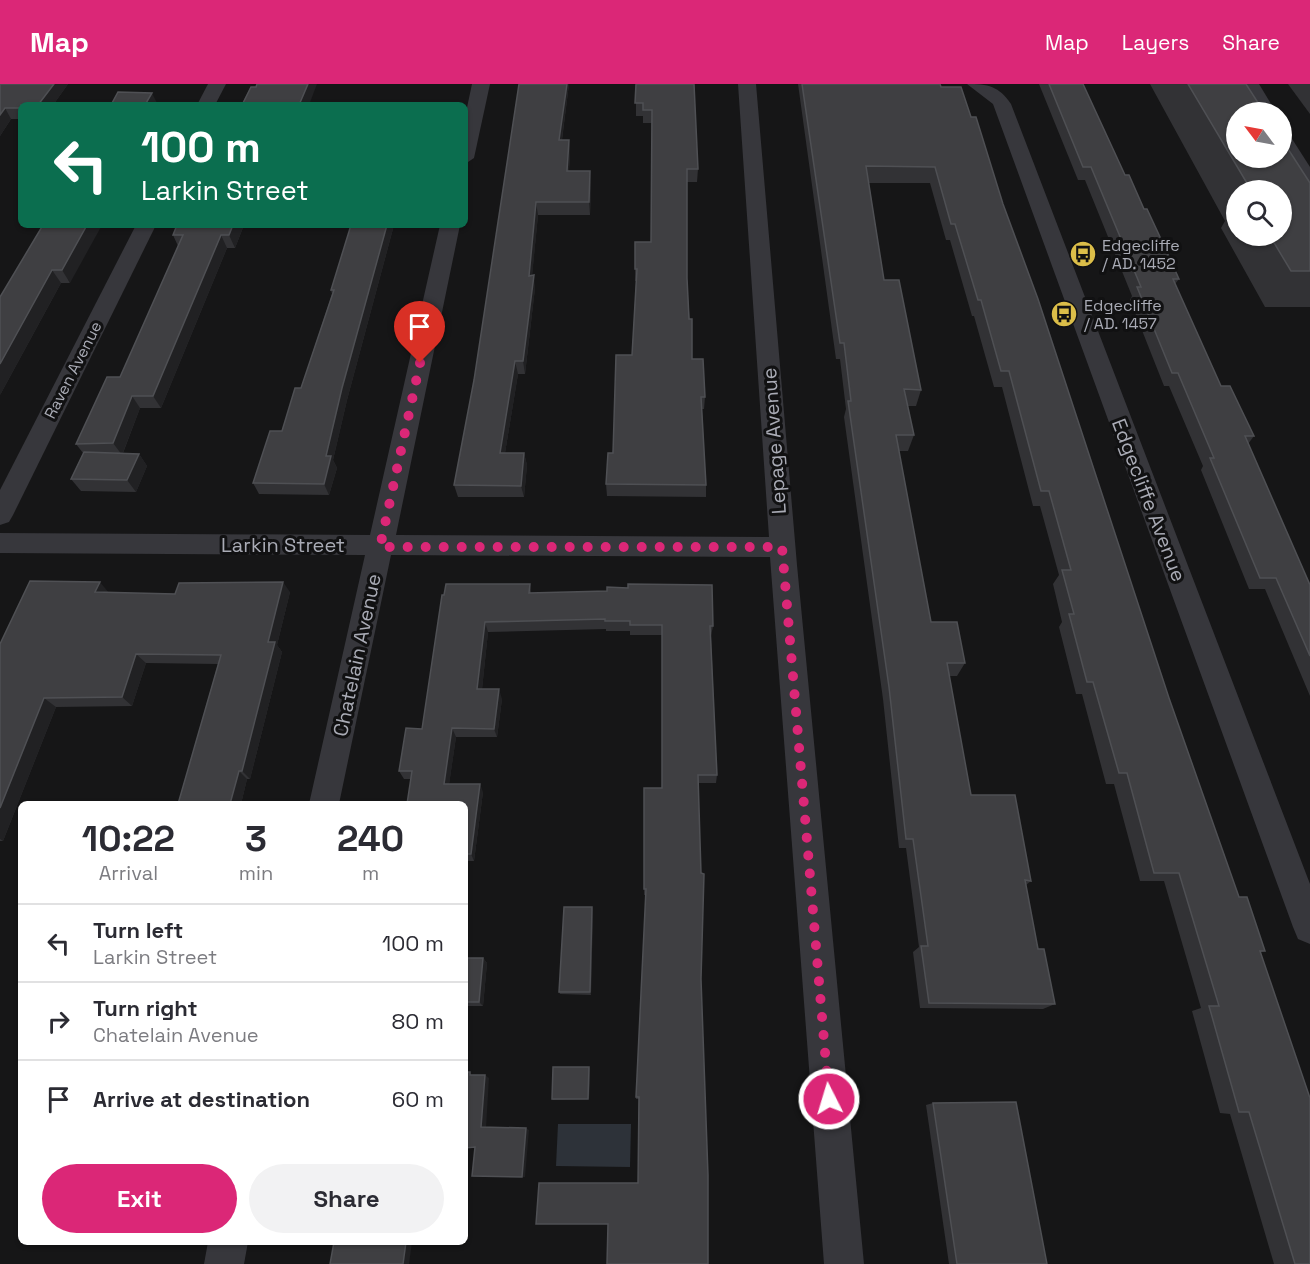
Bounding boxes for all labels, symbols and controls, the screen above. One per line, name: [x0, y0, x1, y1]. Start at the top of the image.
text: Map: [30, 24, 89, 60]
text: Map: [1045, 29, 1089, 56]
text: Layers: [1122, 29, 1189, 56]
text: Share: [1222, 29, 1280, 56]
north arrow: [1226, 102, 1292, 168]
map controls: [1226, 102, 1292, 246]
text: 100 m: [141, 121, 261, 174]
icon: left: [42, 126, 120, 204]
text: Larkin Street: [141, 173, 309, 208]
button: search: [1226, 180, 1292, 246]
place label: Edgecliffe / AD. 1452: [1102, 235, 1180, 274]
bus stop icon: Edgecliffe / AD. 1452: [1068, 239, 1098, 269]
place label: Edgecliffe / AD. 1457: [1084, 295, 1162, 334]
bus stop icon: Edgecliffe / AD. 1457: [1049, 299, 1079, 329]
pin: [394, 301, 445, 363]
icon: arrive: [403, 310, 436, 343]
street label: Raven Avenue: [39, 318, 107, 422]
street label: Lepage Avenue: [756, 367, 792, 515]
street label: Edgecliffe Avenue: [1106, 415, 1192, 585]
street label: Larkin Street: [221, 532, 345, 558]
street label: Chatelain Avenue: [327, 571, 387, 739]
text: 10:22: [82, 816, 175, 862]
text: 3: [245, 816, 267, 862]
text: 240: [337, 816, 404, 862]
text: Arrival: [99, 860, 158, 886]
text: min: [239, 860, 273, 886]
text: m: [362, 860, 379, 886]
text: Turn left: [93, 916, 183, 944]
icon: left: [42, 927, 75, 960]
text: 100 m: [382, 929, 444, 957]
text: Larkin Street: [93, 944, 217, 970]
text: Turn right: [93, 994, 198, 1022]
icon: right: [42, 1005, 75, 1038]
text: 80 m: [392, 1007, 444, 1035]
text: Chatelain Avenue: [93, 1022, 259, 1048]
position arrow: [797, 1067, 861, 1131]
icon: arrive: [42, 1083, 75, 1116]
text: Arrive at destination: [93, 1085, 310, 1113]
text: 60 m: [392, 1085, 444, 1113]
button: Exit: [42, 1164, 237, 1233]
button: Share: [249, 1164, 444, 1233]

